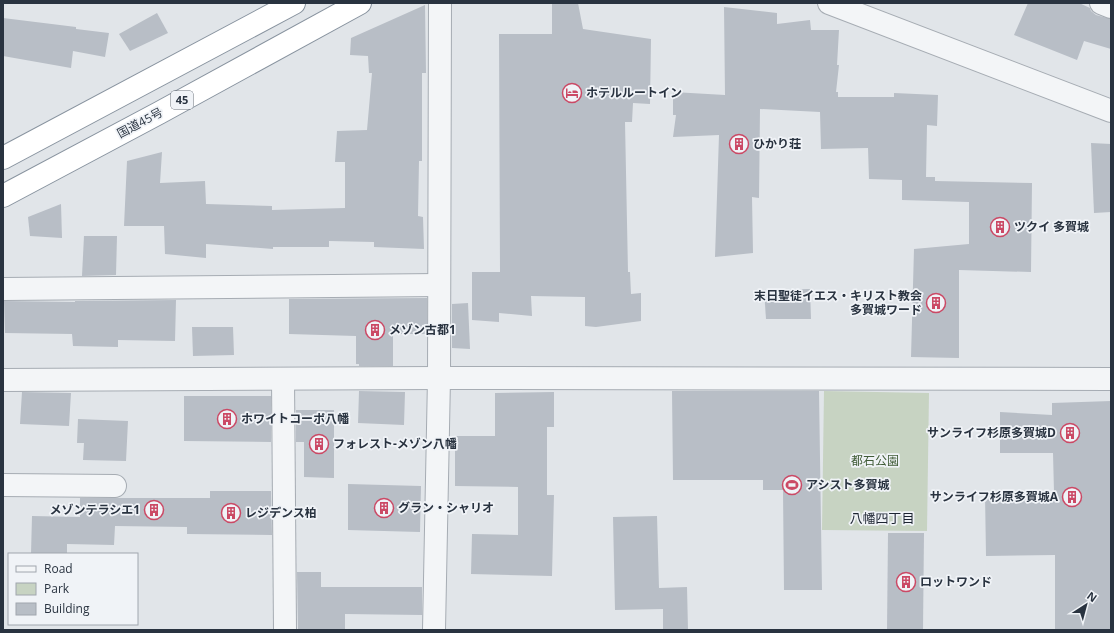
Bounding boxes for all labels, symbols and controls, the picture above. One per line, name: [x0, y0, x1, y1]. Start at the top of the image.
hotel icon: ホテルルートイン: [561, 82, 583, 104]
place label: ホテルルートイン: [586, 84, 682, 101]
road number: 45: [171, 91, 193, 109]
street label: 国道45号: [114, 103, 166, 142]
building icon: ひかり荘: [728, 133, 750, 155]
place label: ひかり荘: [753, 135, 801, 152]
building icon: ツクイ 多賀城: [989, 216, 1011, 238]
place label: ツクイ 多賀城: [1014, 218, 1089, 235]
place label: 末日聖徒イエス・キリスト教会 多賀城ワード: [754, 287, 922, 318]
building icon: 末日聖徒イエス・キリスト教会 多賀城ワード: [925, 292, 947, 314]
building icon: メゾン古都1: [364, 319, 386, 341]
place label: メゾン古都1: [389, 321, 456, 338]
building icon: ホワイトコーポ八幡: [216, 408, 238, 430]
place label: ホワイトコーポ八幡: [241, 410, 349, 427]
building icon: サンライフ杉原多賀城D: [1059, 422, 1081, 444]
place label: サンライフ杉原多賀城D: [927, 424, 1056, 441]
building icon: フォレスト-メゾン八幡: [308, 433, 330, 455]
place label: フォレスト-メゾン八幡: [333, 435, 457, 452]
park label: 都石公園: [851, 452, 899, 469]
sports icon: アシスト多賀城: [781, 474, 803, 496]
place label: アシスト多賀城: [806, 476, 890, 493]
building icon: サンライフ杉原多賀城A: [1061, 486, 1083, 508]
place label: サンライフ杉原多賀城A: [930, 488, 1059, 505]
building icon: グラン・シャリオ: [373, 497, 395, 519]
building icon: メゾンテラシエ1: [143, 499, 165, 521]
place label: グラン・シャリオ: [398, 499, 494, 516]
place label: メゾンテラシエ1: [49, 501, 140, 518]
building icon: レジデンス柏: [220, 502, 242, 524]
place label: レジデンス柏: [245, 504, 317, 521]
district label: 八幡四丁目: [849, 509, 915, 527]
legend: [8, 553, 138, 625]
text: Road: [44, 560, 73, 577]
building icon: ロットワンド: [895, 571, 917, 593]
place label: ロットワンド: [920, 573, 992, 590]
text: Park: [44, 580, 70, 597]
north arrow: [1066, 585, 1106, 625]
text: N: [1084, 588, 1100, 605]
text: Building: [44, 600, 90, 617]

